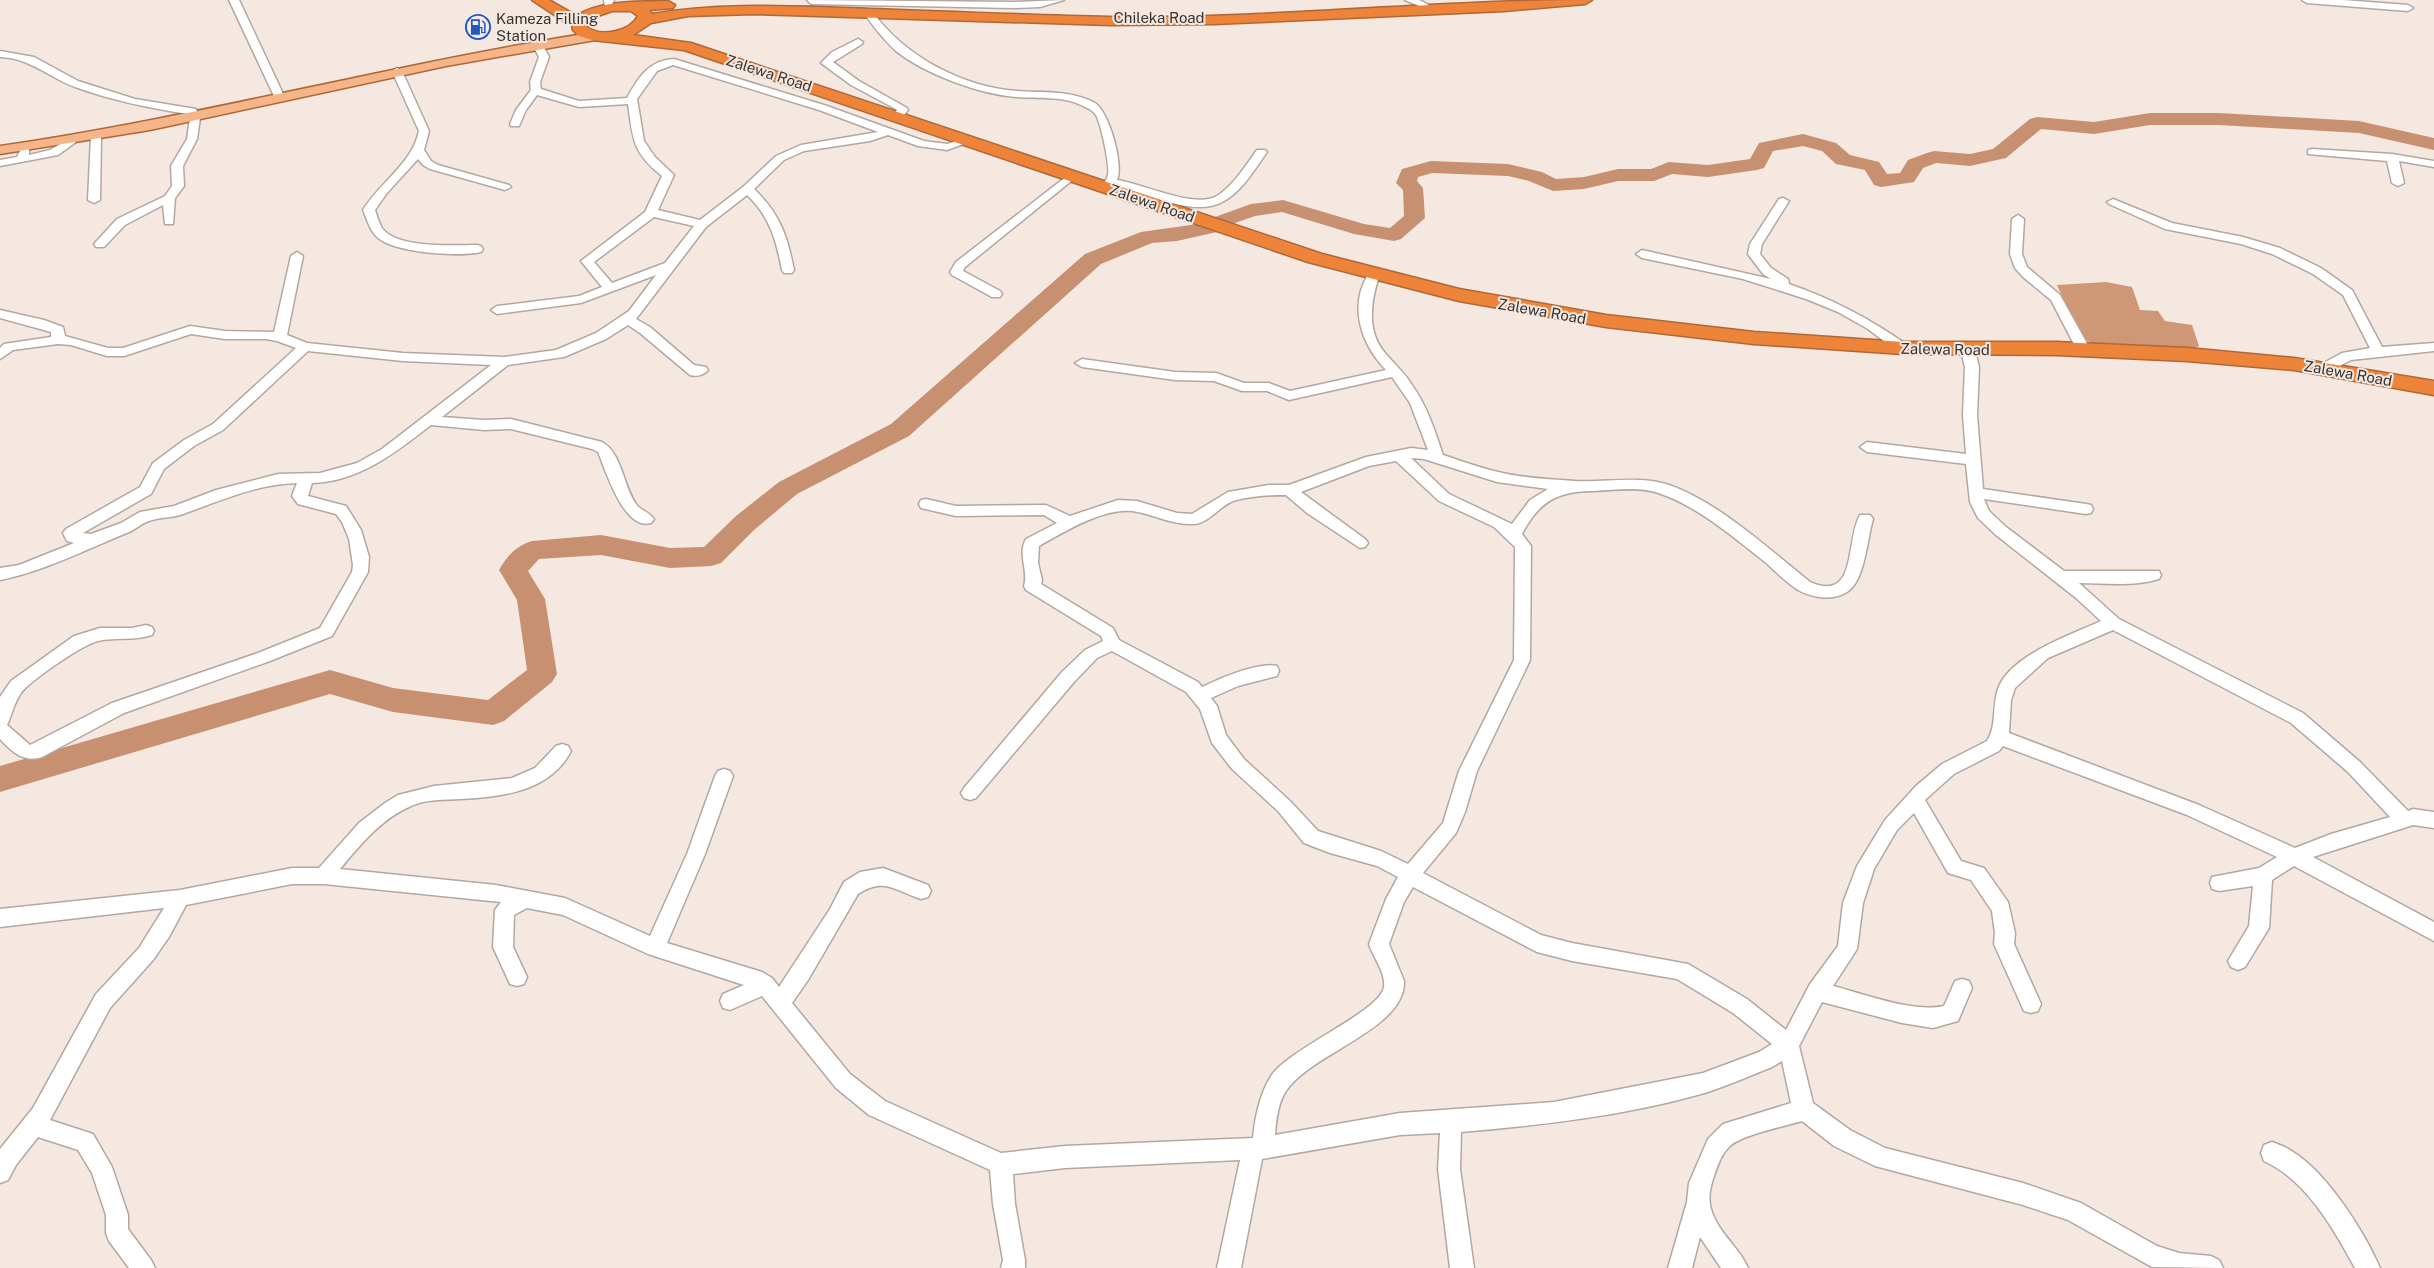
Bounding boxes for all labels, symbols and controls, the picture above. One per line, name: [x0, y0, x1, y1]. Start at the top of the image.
street label: Chileka Road: [1113, 9, 1205, 26]
place label: Kameza Filling Station: [496, 10, 598, 44]
fuel station icon: Kameza Filling Station: [465, 14, 491, 40]
street label: Zalewa Road: [724, 51, 814, 95]
street label: Zalewa Road: [1107, 180, 1197, 226]
street label: Zalewa Road: [1496, 295, 1588, 327]
street label: Zalewa Road: [1900, 340, 1990, 358]
street label: Zalewa Road: [2302, 357, 2394, 389]

